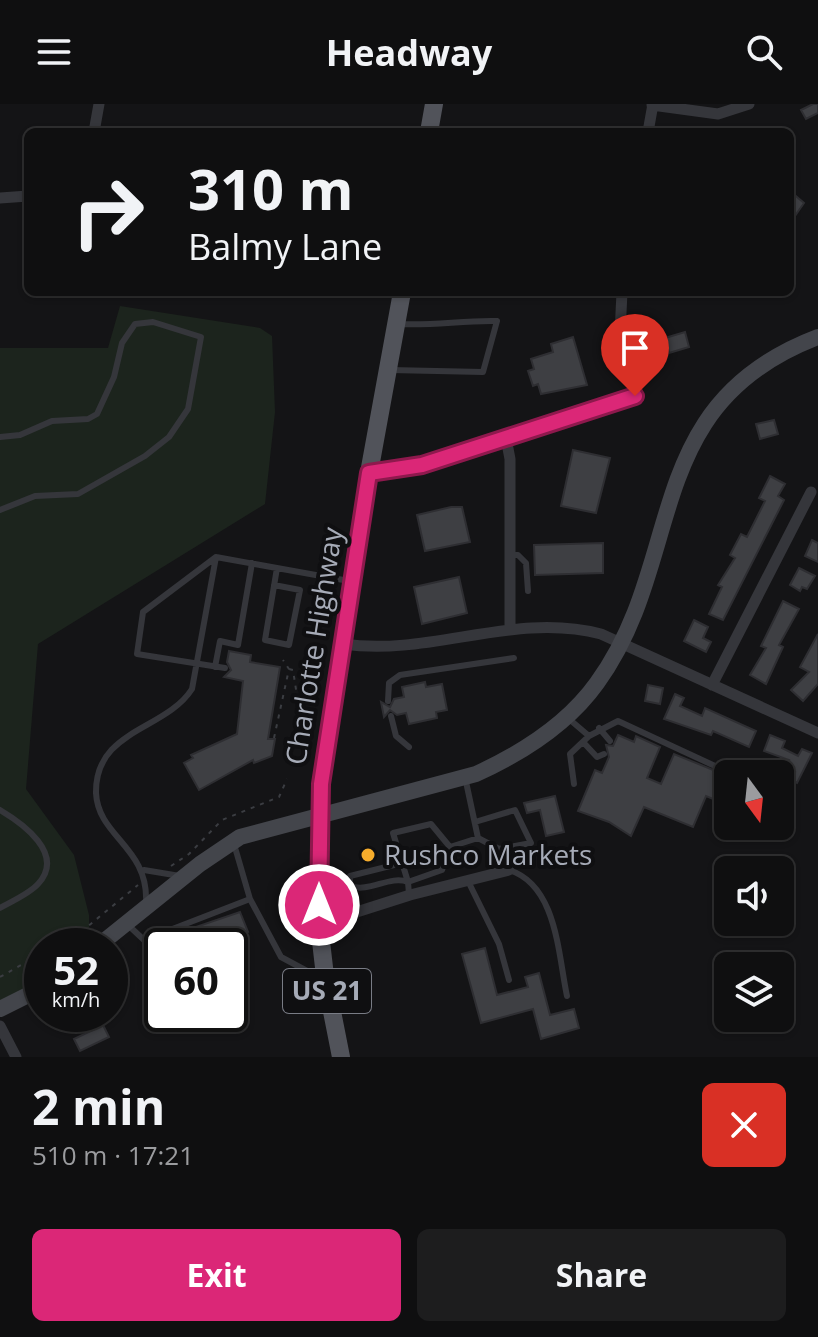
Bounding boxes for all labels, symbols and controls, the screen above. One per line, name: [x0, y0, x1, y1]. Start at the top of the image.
text: Headway: [326, 28, 492, 77]
icon: menu: [32, 30, 76, 74]
icon: search: [742, 30, 786, 74]
text: 310 m: [188, 150, 354, 226]
icon: right: [56, 160, 160, 264]
text: Balmy Lane: [188, 222, 382, 271]
pin: [601, 314, 669, 396]
icon: arrive: [613, 326, 657, 370]
street label: Charlotte Highway: [275, 523, 351, 767]
north arrow: [714, 760, 794, 840]
map controls: [714, 760, 794, 1032]
place label: Rushco Markets: [384, 835, 592, 873]
marker: Rushco Markets: [359, 846, 377, 864]
button: sound: [714, 856, 794, 936]
position arrow: [277, 863, 361, 947]
speed limit sign: 60: [144, 928, 248, 1032]
text: 52: [53, 942, 99, 997]
button: layers: [714, 952, 794, 1032]
road number: US 21: [283, 969, 371, 1013]
text: km/h: [52, 986, 100, 1013]
text: 2 min: [32, 1074, 165, 1139]
button: close: [702, 1083, 786, 1167]
text: 510 m · 17:21: [32, 1137, 194, 1173]
button: Exit: [32, 1229, 401, 1321]
button: Share: [417, 1229, 786, 1321]

